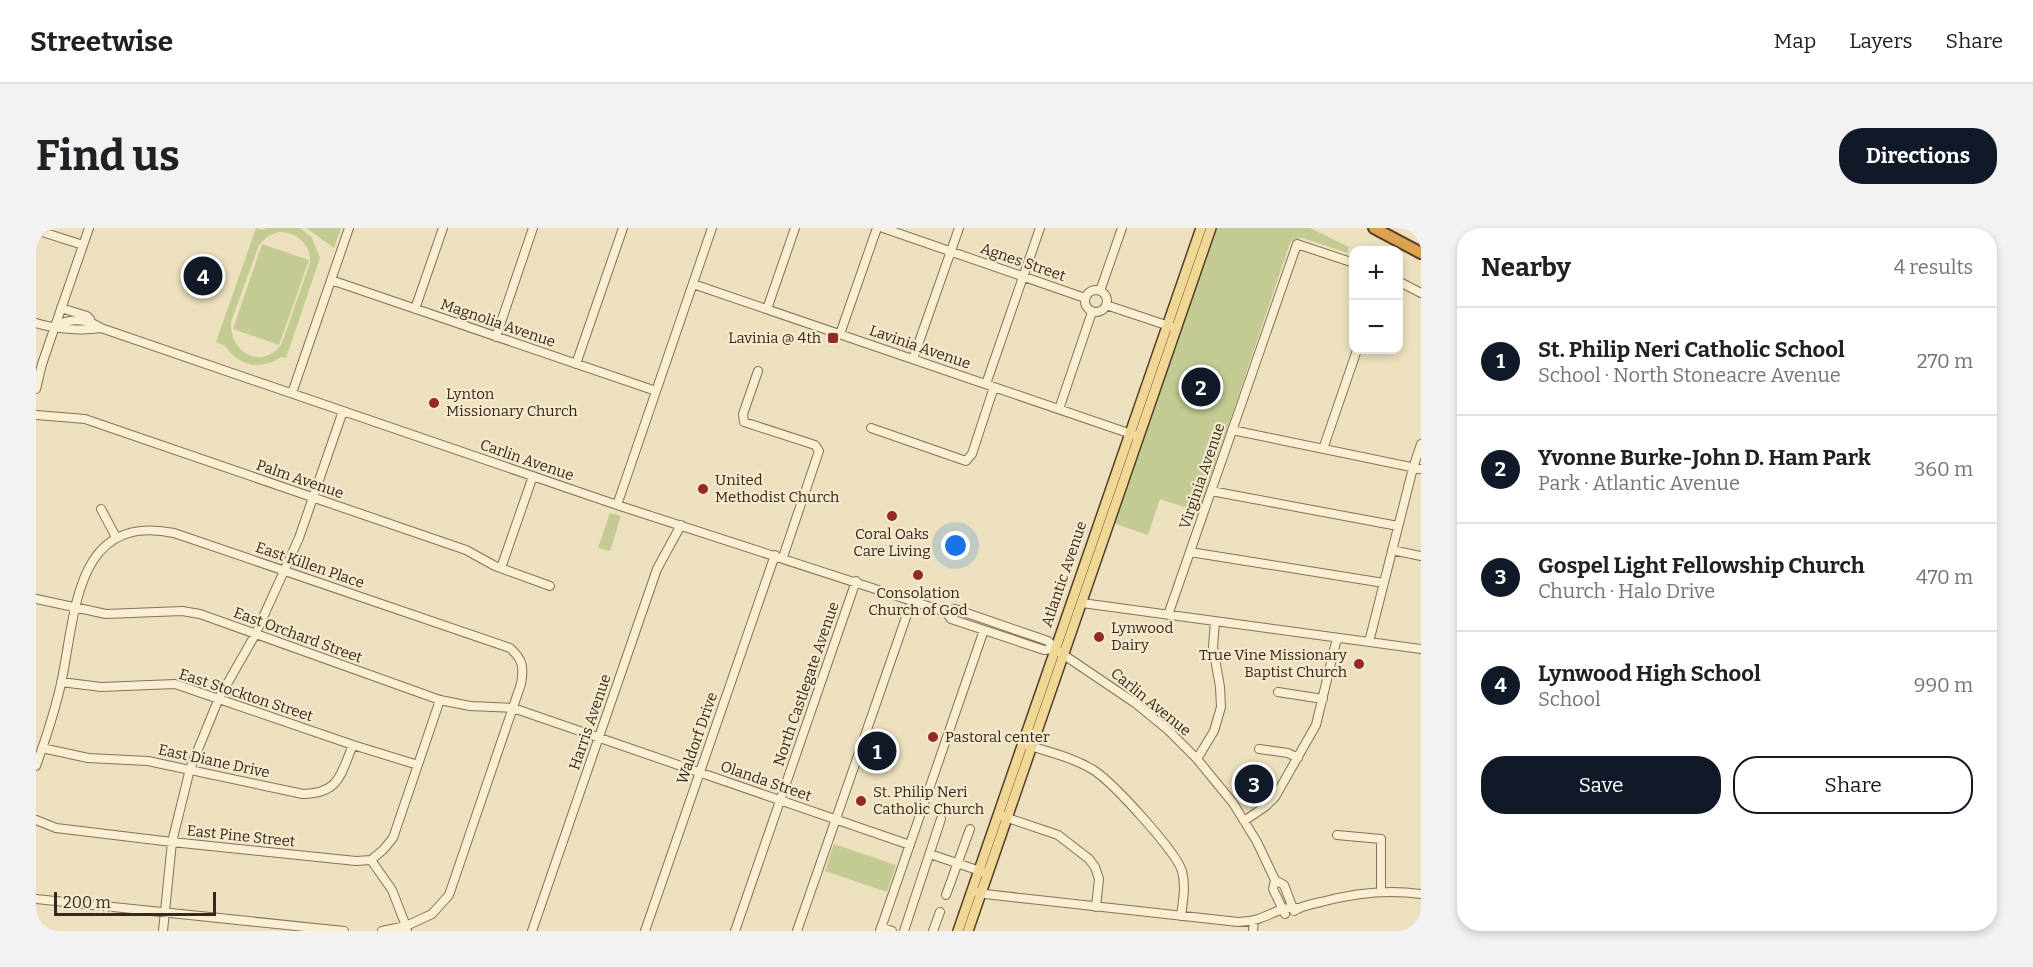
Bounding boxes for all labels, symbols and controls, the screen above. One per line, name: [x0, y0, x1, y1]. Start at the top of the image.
text: Streetwise: [30, 25, 173, 58]
text: Map: [1774, 28, 1816, 54]
text: Layers: [1849, 28, 1913, 54]
text: Share: [1946, 28, 2003, 54]
button: Directions: [1839, 128, 1997, 184]
text: Find us: [36, 131, 180, 181]
street label: Agnes Street: [978, 239, 1068, 285]
map controls: [1349, 246, 1403, 354]
button: +: [1349, 246, 1403, 300]
text: Nearby: [1481, 252, 1571, 283]
pin: 4: [184, 254, 222, 298]
text: 4 results: [1894, 255, 1973, 279]
street label: Magnolia Avenue: [438, 295, 558, 351]
button: −: [1349, 300, 1403, 354]
street label: Lavinia Avenue: [867, 321, 973, 373]
place label: Lavinia @ 4th: [728, 329, 822, 347]
marker: Lavinia @ 4th: [826, 331, 840, 345]
text: St. Philip Neri Catholic School: [1538, 336, 1845, 363]
text: 1: [1496, 349, 1505, 373]
text: 270 m: [1917, 349, 1973, 373]
text: School · North Stoneacre Avenue: [1538, 363, 1841, 387]
pin: 2: [1182, 364, 1220, 410]
place label: Lynton Missionary Church: [446, 385, 578, 420]
marker: Lynton Missionary Church: [427, 396, 441, 410]
street label: Virginia Avenue: [1175, 421, 1229, 531]
street label: Carlin Avenue: [478, 436, 576, 484]
text: Yvonne Burke-John D. Ham Park: [1538, 444, 1871, 471]
street label: Palm Avenue: [254, 456, 346, 502]
text: 2: [1495, 457, 1506, 481]
text: 360 m: [1914, 457, 1973, 481]
place label: United Methodist Church: [715, 471, 840, 506]
text: Park · Atlantic Avenue: [1538, 471, 1740, 495]
marker: United Methodist Church: [696, 482, 710, 496]
marker: Coral Oaks Care Living: [885, 509, 899, 523]
street label: Atlantic Avenue: [1037, 519, 1091, 629]
place label: Coral Oaks Care Living: [853, 525, 931, 560]
your location: [941, 531, 970, 560]
street label: East Killen Place: [253, 538, 367, 592]
text: Gospel Light Fellowship Church: [1538, 552, 1865, 579]
text: 3: [1495, 565, 1506, 589]
text: 470 m: [1916, 565, 1973, 589]
marker: Consolation Church of God: [911, 568, 925, 582]
text: Church · Halo Drive: [1538, 579, 1715, 603]
place label: Consolation Church of God: [868, 584, 968, 619]
street label: North Castlegate Avenue: [769, 599, 843, 769]
street label: East Orchard Street: [231, 603, 365, 667]
place label: Lynwood Dairy: [1111, 619, 1173, 654]
marker: Lynwood Dairy: [1092, 630, 1106, 644]
place label: True Vine Missionary Baptist Church: [1199, 646, 1348, 681]
marker: True Vine Missionary Baptist Church: [1352, 657, 1366, 671]
text: Lynwood High School: [1538, 660, 1761, 687]
street label: Carlin Avenue: [1107, 664, 1195, 740]
street label: East Stockton Street: [177, 665, 316, 725]
street label: Harris Avenue: [565, 672, 615, 772]
text: 4: [1494, 673, 1507, 697]
text: 990 m: [1914, 673, 1973, 697]
text: School: [1538, 687, 1601, 711]
street label: Waldorf Drive: [673, 690, 721, 786]
pin: 1: [858, 728, 896, 774]
place label: Pastoral center: [945, 728, 1050, 746]
marker: Pastoral center: [926, 730, 940, 744]
street label: East Diane Drive: [157, 740, 271, 782]
button: Save: [1481, 756, 1721, 814]
button: Share: [1733, 756, 1973, 814]
street label: Olanda Street: [718, 757, 814, 805]
pin: 3: [1234, 762, 1274, 806]
place label: St. Philip Neri Catholic Church: [873, 783, 985, 818]
marker: St. Philip Neri Catholic Church: [854, 794, 868, 808]
street label: East Pine Street: [186, 821, 297, 851]
scale bar: [54, 889, 216, 916]
text: 200 m: [63, 893, 111, 912]

